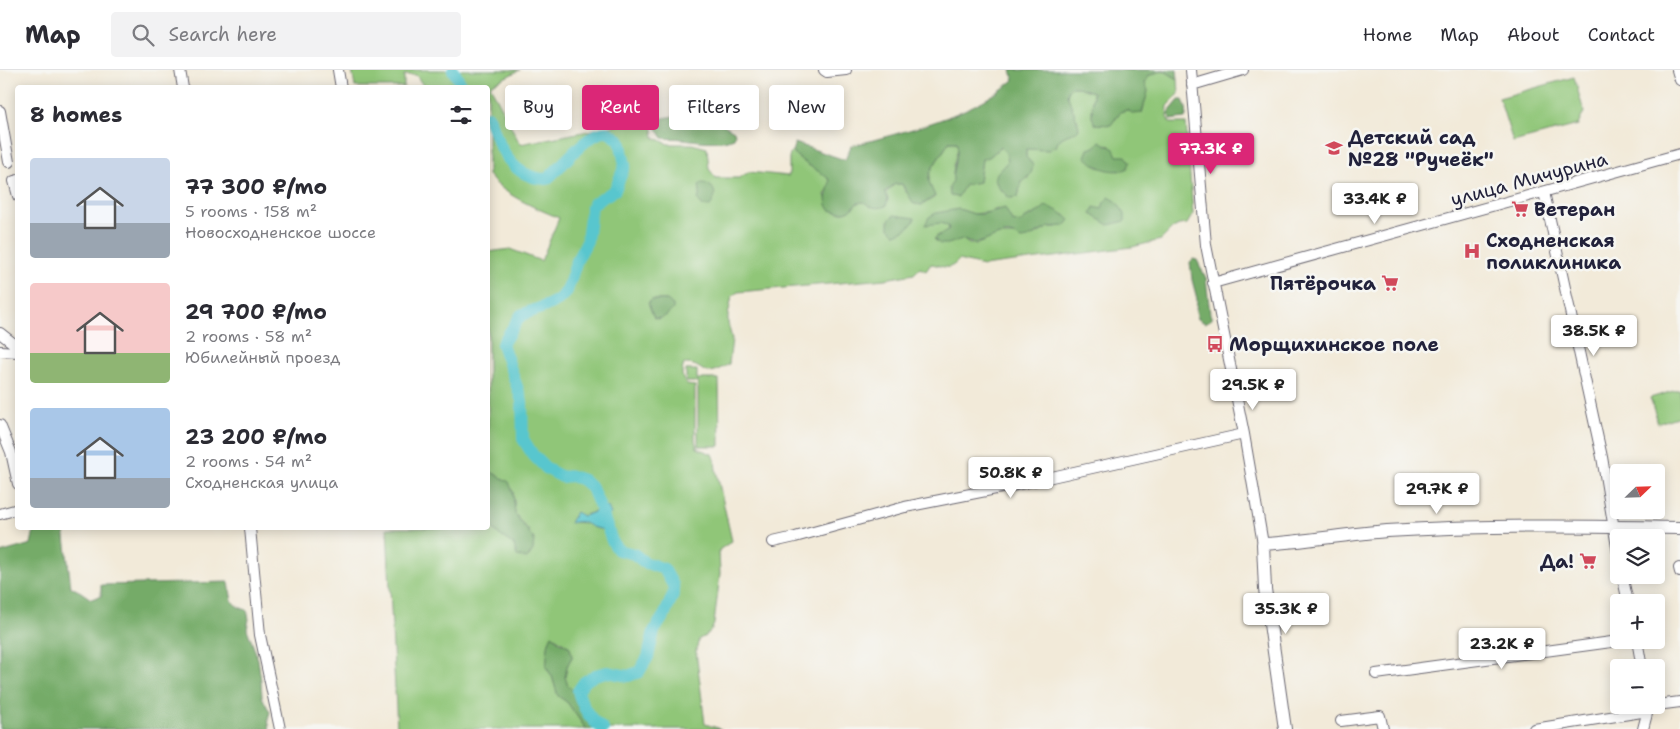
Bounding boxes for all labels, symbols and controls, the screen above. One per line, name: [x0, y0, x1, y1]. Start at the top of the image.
search box: [111, 12, 461, 57]
text: Map: [25, 19, 81, 51]
icon: search: [129, 21, 157, 49]
text: Search here: [169, 22, 277, 47]
text: Home: [1363, 23, 1412, 47]
text: Map: [1440, 23, 1479, 47]
text: About: [1507, 23, 1560, 47]
text: Contact: [1588, 23, 1655, 47]
chip: Buy: [505, 85, 572, 130]
chip: Rent: [582, 85, 659, 130]
chip: Filters: [669, 85, 759, 130]
chip: New: [769, 85, 844, 130]
text: 8 homes: [30, 101, 122, 129]
icon: filters: [447, 101, 475, 129]
place label: Детский сад №28 "Ручеёк": [1348, 125, 1494, 172]
pin: 77.3K ₽: [1165, 132, 1257, 175]
text: 77.3K ₽: [1179, 138, 1243, 159]
school or university icon: Детский сад №28 "Ручеёк": [1324, 138, 1344, 158]
street label: улица Мичурина: [1448, 146, 1610, 212]
text: 77 300 ₽/mo: [185, 173, 327, 201]
icon: home: [70, 178, 130, 238]
pin: 33.4K ₽: [1329, 182, 1421, 225]
text: 33.4K ₽: [1343, 188, 1407, 209]
place label: Ветеран: [1534, 197, 1615, 222]
supermarket icon: Ветеран: [1510, 199, 1530, 219]
text: 5 rooms · 158 m²: [185, 201, 317, 222]
text: Новосходненское шоссе: [185, 222, 376, 243]
place label: Сходненская поликлиника: [1486, 228, 1621, 275]
hospital icon: Сходненская поликлиника: [1462, 241, 1482, 261]
place label: Пятёрочка: [1270, 271, 1376, 296]
supermarket icon: Пятёрочка: [1380, 273, 1400, 293]
text: 29 700 ₽/mo: [185, 298, 327, 326]
icon: home: [70, 303, 130, 363]
pin: 38.5K ₽: [1548, 314, 1640, 357]
text: 38.5K ₽: [1562, 320, 1626, 341]
text: 2 rooms · 58 m²: [185, 326, 312, 347]
place label: Морщихинское поле: [1229, 332, 1439, 357]
bus stop icon: Морщихинское поле: [1205, 334, 1225, 354]
text: Юбилейный проезд: [185, 347, 340, 368]
pin: 29.5K ₽: [1207, 368, 1299, 411]
text: 29.5K ₽: [1221, 374, 1285, 395]
text: 23 200 ₽/mo: [185, 423, 327, 451]
icon: home: [70, 428, 130, 488]
text: 2 rooms · 54 m²: [185, 451, 312, 472]
pin: 50.8K ₽: [965, 456, 1057, 499]
text: 50.8K ₽: [979, 462, 1043, 483]
north arrow: [1610, 464, 1665, 519]
map controls: [1610, 464, 1665, 714]
text: Сходненская улица: [185, 472, 338, 493]
pin: 29.7K ₽: [1391, 472, 1483, 515]
text: 29.7K ₽: [1405, 478, 1469, 499]
button: layers: [1610, 529, 1665, 584]
place label: Да!: [1540, 549, 1574, 574]
supermarket icon: Да!: [1578, 551, 1598, 571]
pin: 35.3K ₽: [1240, 592, 1332, 635]
button: +: [1610, 594, 1665, 649]
text: 35.3K ₽: [1254, 598, 1318, 619]
pin: 23.2K ₽: [1456, 628, 1548, 670]
text: 23.2K ₽: [1470, 633, 1534, 654]
button: −: [1610, 659, 1665, 714]

